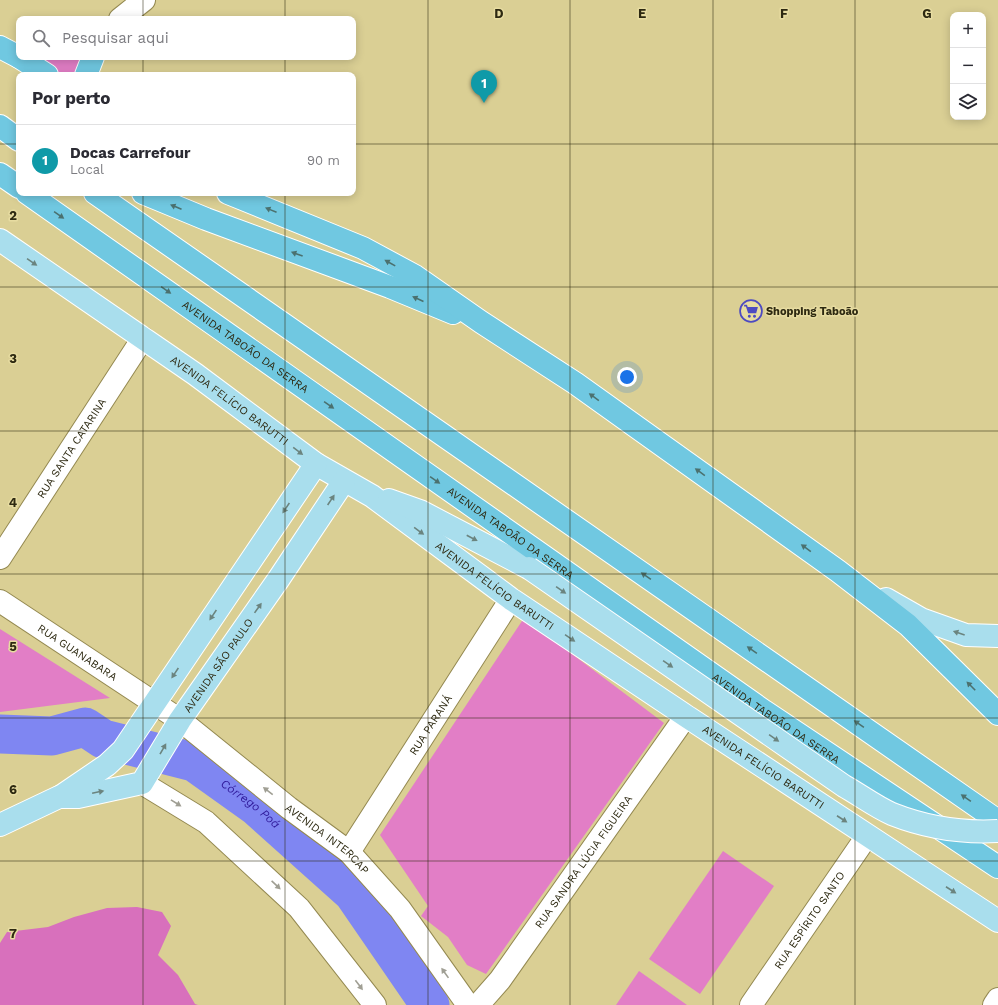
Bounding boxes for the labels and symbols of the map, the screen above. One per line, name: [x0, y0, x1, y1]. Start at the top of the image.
text: D: [494, 6, 504, 21]
text: E: [638, 6, 646, 21]
text: F: [780, 6, 788, 21]
text: G: [922, 6, 932, 21]
pin: 1: [471, 70, 497, 103]
one-way arrow: [169, 203, 181, 209]
one-way arrow: [265, 207, 277, 213]
text: 2: [9, 208, 17, 223]
one-way arrow: [54, 211, 64, 219]
one-way arrow: [290, 250, 302, 256]
one-way arrow: [27, 258, 37, 266]
one-way arrow: [384, 259, 396, 266]
one-way arrow: [160, 286, 171, 294]
one-way arrow: [413, 296, 424, 302]
street label: AVENIDA TABOÃO DA SERRA: [179, 298, 311, 396]
supermarket icon: Shopping Taboão: [738, 298, 764, 324]
place label: Shopping Taboão: [766, 305, 859, 318]
text: 3: [9, 351, 17, 366]
street label: AVENIDA FELÍCIO BARUTTI: [168, 353, 291, 448]
your location: [617, 367, 637, 387]
one-way arrow: [589, 393, 600, 401]
street label: RUA SANTA CATARINA: [35, 396, 109, 501]
one-way arrow: [324, 401, 334, 409]
one-way arrow: [293, 446, 303, 454]
one-way arrow: [695, 468, 706, 476]
one-way arrow: [430, 476, 441, 484]
street label: AVENIDA TABOÃO DA SERRA: [444, 484, 576, 582]
text: 4: [9, 495, 18, 510]
one-way arrow: [327, 495, 335, 505]
one-way arrow: [282, 503, 290, 513]
one-way arrow: [414, 527, 424, 535]
one-way arrow: [466, 535, 478, 541]
street label: AVENIDA FELÍCIO BARUTTI: [433, 539, 556, 633]
one-way arrow: [801, 544, 811, 552]
one-way arrow: [640, 572, 651, 580]
one-way arrow: [555, 586, 566, 594]
one-way arrow: [254, 603, 262, 613]
one-way arrow: [209, 610, 217, 621]
street label: AVENIDA SÃO PAULO: [181, 616, 256, 715]
street label: RUA GUANABARA: [35, 622, 119, 684]
one-way arrow: [953, 630, 965, 636]
one-way arrow: [565, 635, 576, 642]
text: 5: [9, 639, 17, 654]
one-way arrow: [747, 646, 758, 654]
one-way arrow: [662, 660, 673, 668]
one-way arrow: [171, 668, 179, 678]
street label: AVENIDA TABOÃO DA SERRA: [710, 671, 842, 767]
one-way arrow: [966, 681, 976, 691]
street label: RUA PARANÁ: [407, 692, 455, 758]
one-way arrow: [854, 720, 864, 728]
street label: AVENIDA FELÍCIO BARUTTI: [700, 723, 826, 812]
one-way arrow: [769, 734, 780, 742]
one-way arrow: [159, 743, 166, 755]
water label: Córrego Poá: [218, 776, 283, 832]
text: 6: [9, 782, 17, 797]
one-way arrow: [263, 787, 274, 796]
one-way arrow: [91, 789, 104, 795]
street label: RUA SANDRA LÚCIA FIGUEIRA: [532, 793, 635, 931]
one-way arrow: [961, 794, 971, 802]
one-way arrow: [171, 799, 181, 807]
street label: AVENIDA INTERCAP: [282, 801, 372, 877]
one-way arrow: [837, 815, 847, 823]
street label: RUA ESPÍRITO SANTO: [772, 869, 848, 972]
one-way arrow: [270, 881, 281, 890]
one-way arrow: [946, 886, 956, 894]
text: 7: [9, 926, 17, 941]
one-way arrow: [441, 968, 449, 978]
one-way arrow: [355, 979, 363, 990]

